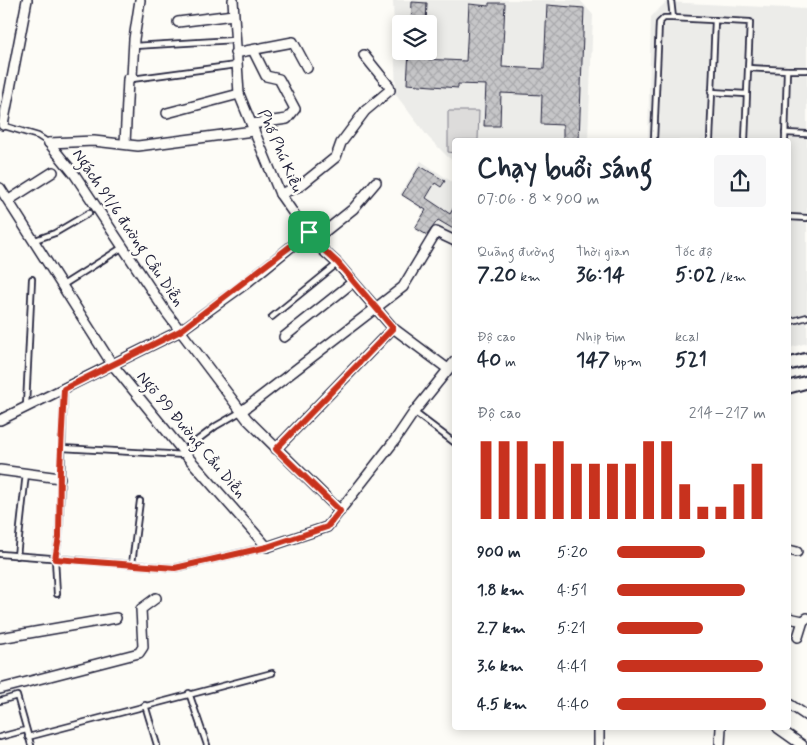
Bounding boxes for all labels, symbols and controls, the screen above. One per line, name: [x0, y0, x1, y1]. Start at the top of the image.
map controls: [392, 15, 437, 60]
button: layers: [392, 15, 437, 60]
street label: Phố Phú Kiều: [252, 106, 308, 196]
street label: Ngách 91/6 đường Cầu Diễn: [67, 145, 189, 311]
text: Chạy buổi sáng: [477, 151, 653, 188]
button: share: [714, 155, 766, 207]
text: 07:06 · 8 × 900 m: [477, 189, 600, 210]
pin: [288, 211, 330, 253]
icon: arrive: [295, 218, 323, 246]
text: Quãng đường: [477, 243, 555, 261]
text: Thời gian: [576, 243, 630, 261]
text: Tốc độ: [675, 243, 713, 261]
text: 7.20: [477, 261, 516, 289]
text: 36:14: [576, 261, 625, 289]
text: 5:02: [675, 261, 716, 289]
text: km: [516, 268, 541, 286]
text: /km: [716, 268, 746, 286]
text: Độ cao: [477, 328, 515, 346]
text: Nhịp tim: [576, 328, 626, 346]
text: kcal: [675, 328, 699, 346]
text: 40: [477, 346, 501, 374]
text: 147: [576, 346, 610, 374]
text: 521: [675, 346, 707, 374]
text: m: [501, 353, 516, 371]
text: bpm: [610, 353, 642, 371]
street label: Ngõ 99 Đường Cầu Diễn: [131, 367, 250, 504]
text: Độ cao: [477, 403, 521, 424]
text: 214–217 m: [689, 403, 766, 424]
text: 900 m: [477, 542, 521, 563]
text: 5:20: [557, 542, 588, 563]
text: 1.8 km: [477, 580, 524, 601]
text: 4:51: [557, 580, 587, 601]
text: 2.7 km: [477, 618, 526, 639]
text: 5:21: [557, 618, 586, 639]
text: 3.6 km: [477, 656, 523, 677]
text: 4:41: [557, 656, 587, 677]
text: 4.5 km: [477, 694, 527, 715]
text: 4:40: [557, 694, 589, 715]

